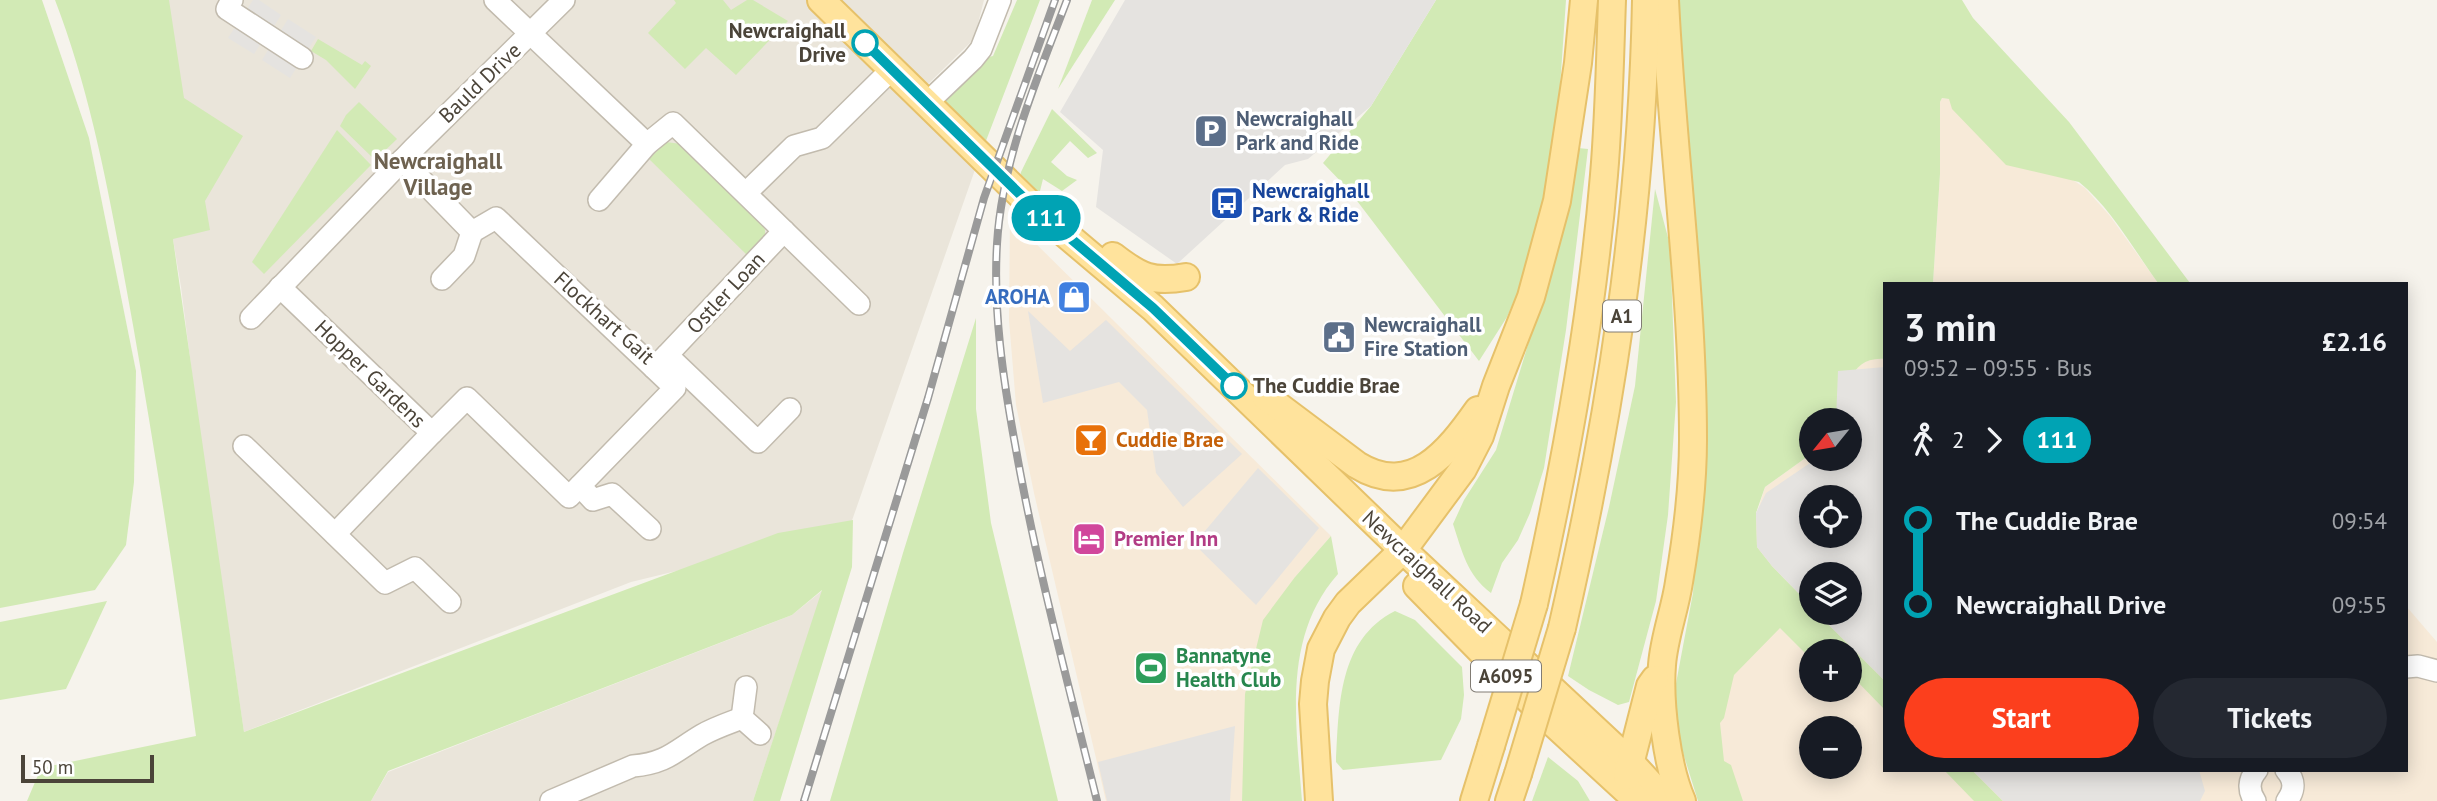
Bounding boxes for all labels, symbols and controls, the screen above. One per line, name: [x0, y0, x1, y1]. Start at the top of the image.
place label: Newcraighall Drive: [729, 17, 847, 68]
marker: Newcraighall Drive: [852, 30, 878, 56]
street label: Bauld Drive: [433, 37, 526, 129]
place label: Newcraighall Park and Ride: [1236, 105, 1359, 156]
parking icon: Newcraighall Park and Ride: [1192, 112, 1230, 150]
district label: Newcraighall Village: [374, 146, 502, 201]
place label: Newcraighall Park & Ride: [1252, 177, 1370, 228]
bus stop icon: Newcraighall Park & Ride: [1208, 184, 1246, 222]
line badge: 111: [1006, 195, 1086, 241]
text: 111: [1026, 202, 1066, 233]
street label: Ostler Loan: [681, 246, 771, 339]
street label: Flockhart Gait: [548, 265, 660, 370]
shop icon: AROHA: [1055, 278, 1093, 316]
place label: AROHA: [985, 283, 1050, 310]
road number: A1: [1603, 300, 1641, 332]
text: 3 min: [1904, 302, 1997, 351]
place label: Newcraighall Fire Station: [1364, 311, 1482, 362]
street label: Hopper Gardens: [309, 314, 432, 433]
public building icon: Newcraighall Fire Station: [1320, 318, 1358, 356]
text: £2.16: [2322, 325, 2387, 358]
text: 09:52 – 09:55 · Bus: [1904, 353, 2092, 382]
place label: The Cuddie Brae: [1253, 372, 1400, 399]
marker: The Cuddie Brae: [1221, 373, 1247, 399]
north arrow: [1799, 408, 1862, 471]
map controls: [1799, 408, 1862, 779]
bar icon: Cuddie Brae: [1072, 421, 1110, 459]
icon: walk: [1904, 421, 1942, 459]
icon: forward: [1975, 421, 2013, 459]
text: 111: [2037, 424, 2077, 455]
text: 2: [1952, 425, 1965, 454]
place label: Cuddie Brae: [1116, 426, 1224, 453]
button: locate: [1799, 485, 1862, 548]
street label: Newcraighall Road: [1357, 504, 1498, 639]
text: The Cuddie Brae: [1956, 504, 2138, 537]
text: 09:54: [2332, 506, 2387, 535]
hotel icon: Premier Inn: [1070, 520, 1108, 558]
place label: Premier Inn: [1114, 525, 1218, 552]
button: layers: [1799, 562, 1862, 625]
text: Newcraighall Drive: [1956, 588, 2166, 621]
text: 09:55: [2332, 590, 2387, 619]
button: +: [1799, 639, 1862, 702]
place label: Bannatyne Health Club: [1176, 642, 1281, 693]
sports icon: Bannatyne Health Club: [1132, 649, 1170, 687]
road number: A6095: [1471, 660, 1541, 692]
button: Start: [1904, 678, 2139, 758]
button: Tickets: [2153, 678, 2387, 758]
button: −: [1799, 716, 1862, 779]
scale bar: [21, 752, 154, 784]
text: 50 m: [32, 755, 73, 779]

